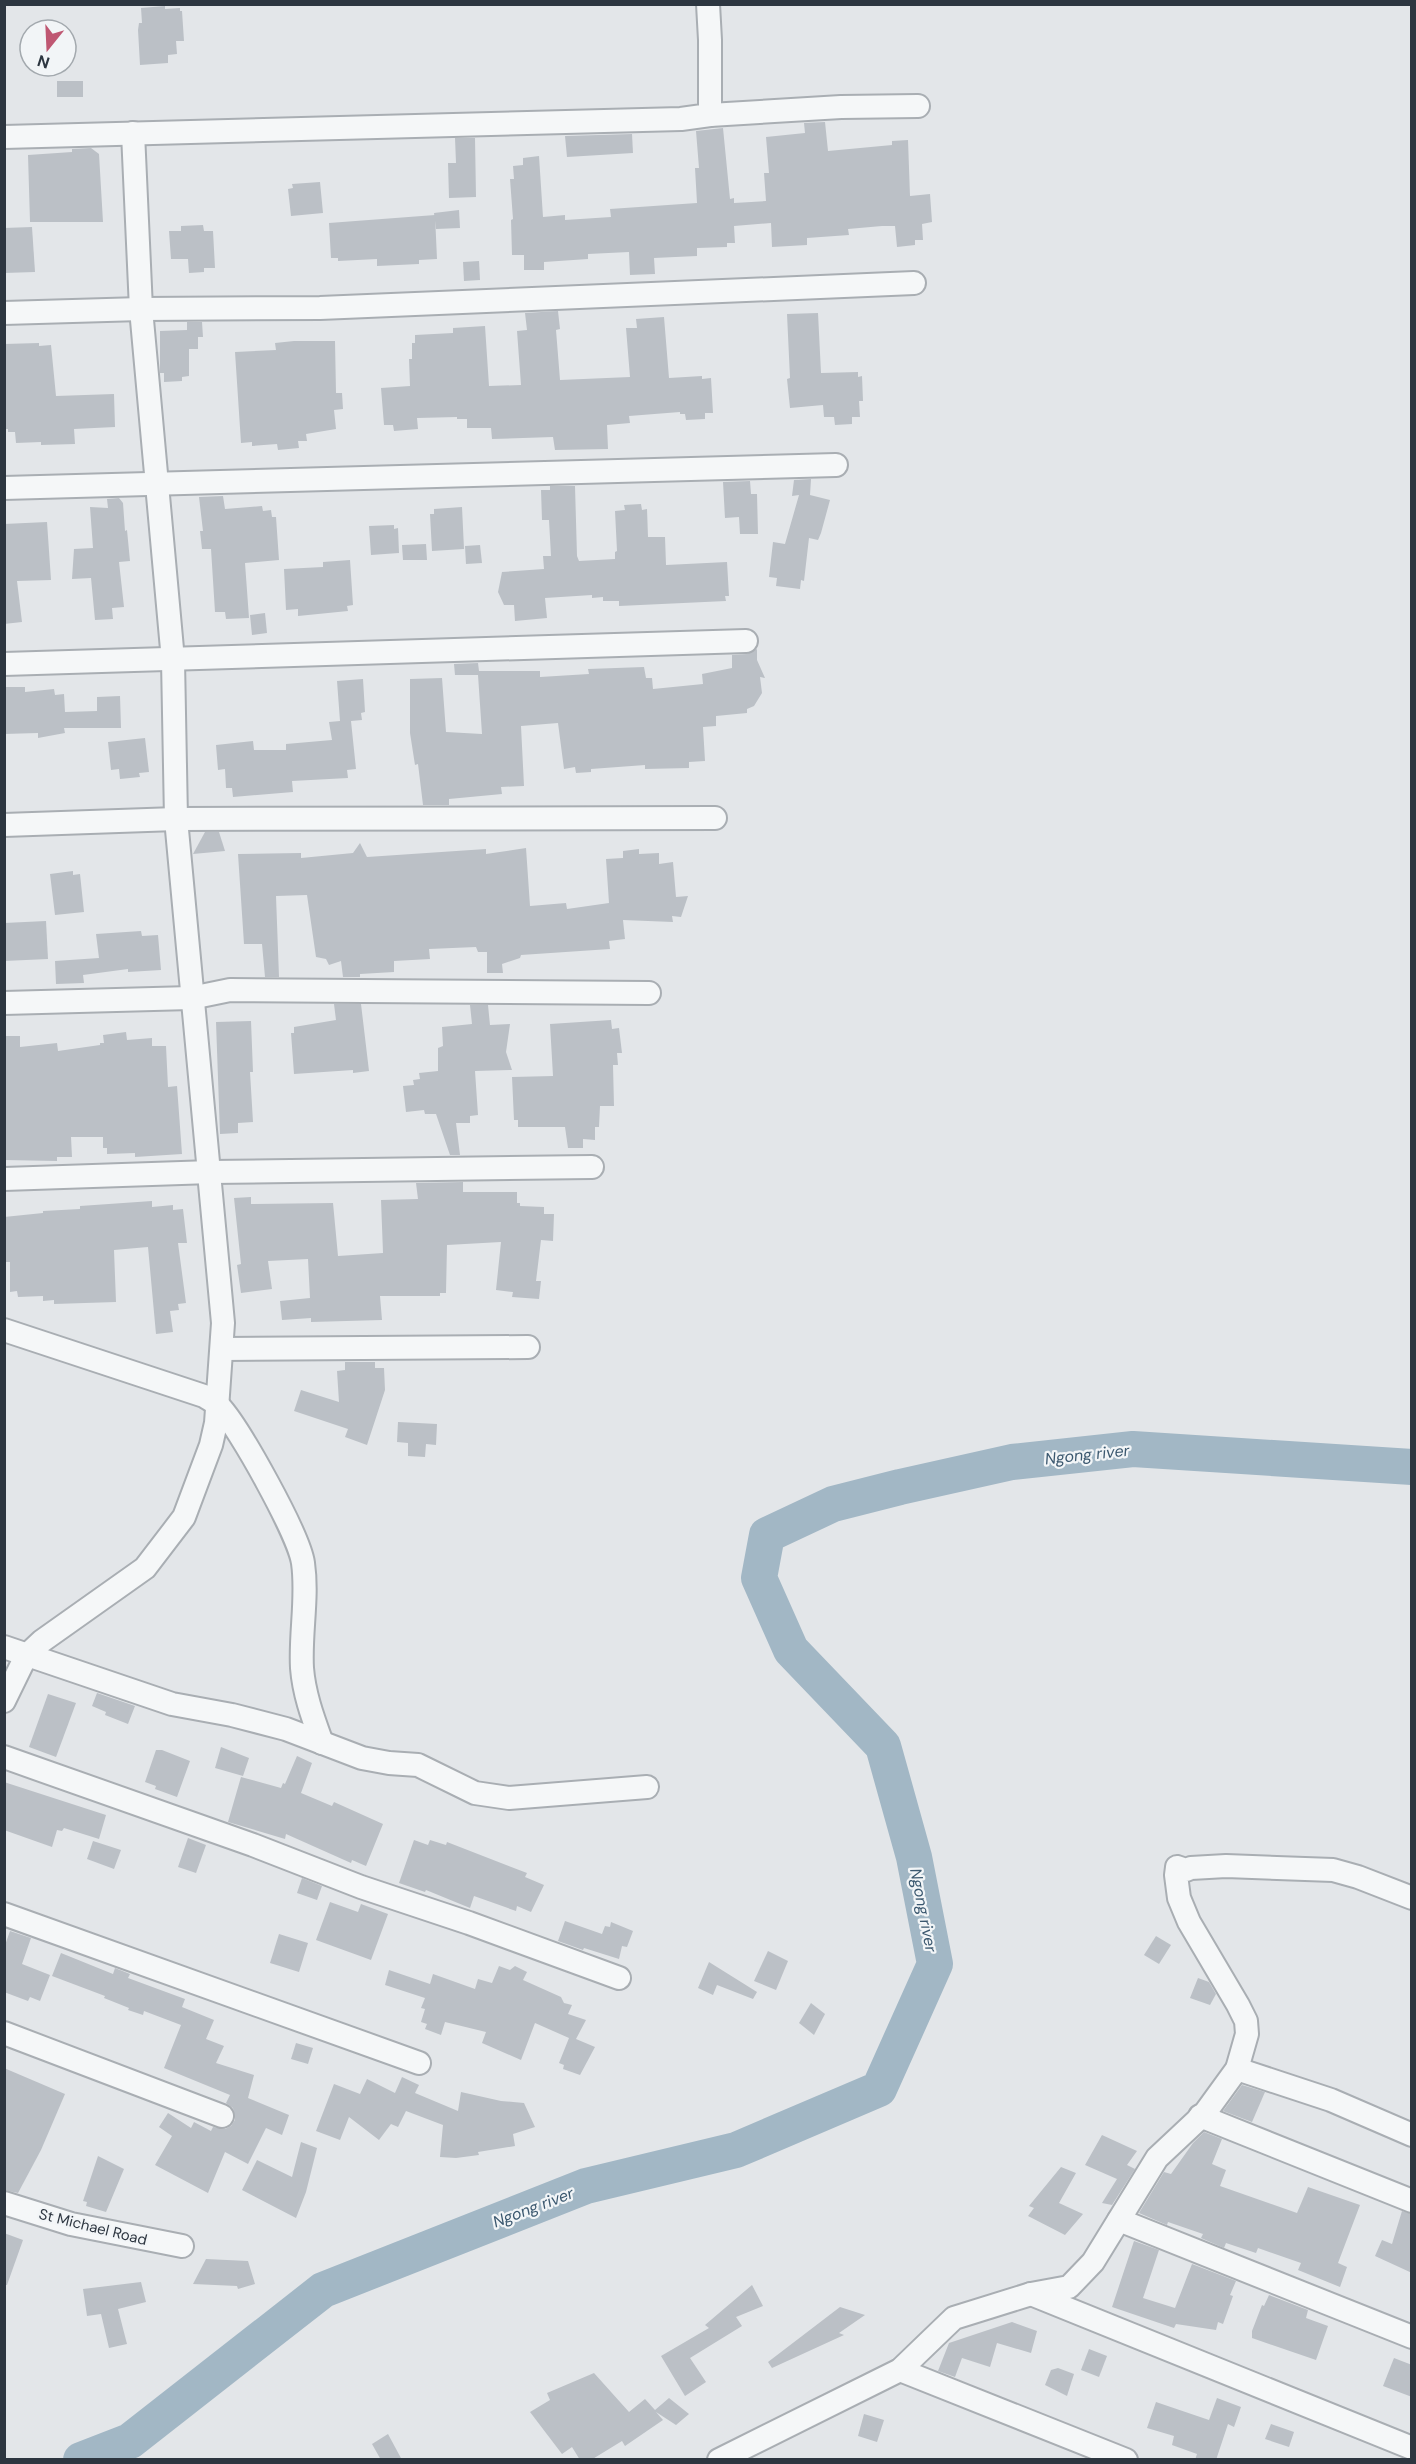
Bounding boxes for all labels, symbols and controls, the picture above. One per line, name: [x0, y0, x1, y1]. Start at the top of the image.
north arrow: [18, 18, 78, 78]
text: N: [35, 50, 52, 74]
water label: Ngong river: [1044, 1440, 1131, 1469]
water label: Ngong river: [905, 1866, 942, 1955]
water label: Ngong river: [490, 2182, 578, 2232]
street label: St Michael Road: [37, 2204, 149, 2250]

